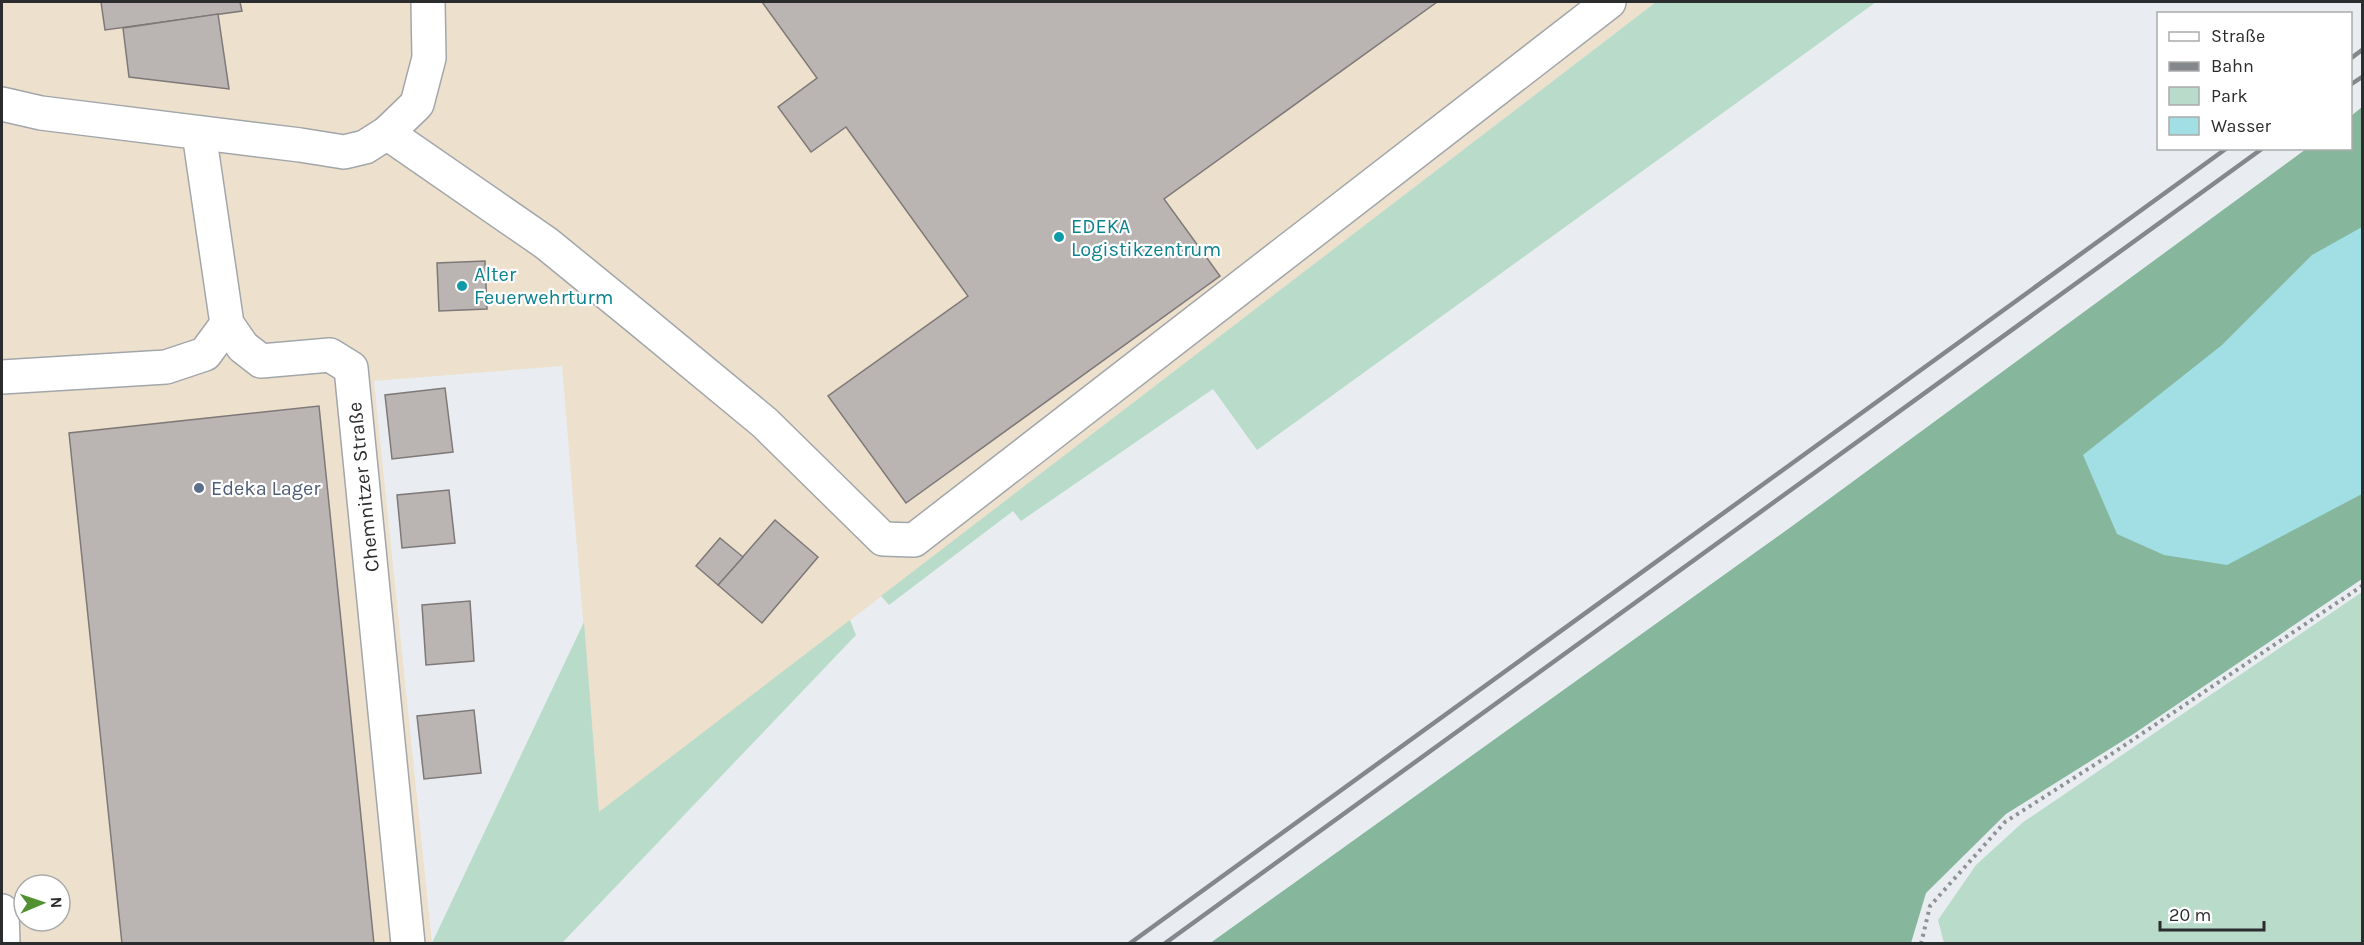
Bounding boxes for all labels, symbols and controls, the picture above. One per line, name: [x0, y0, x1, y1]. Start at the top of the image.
legend: [2157, 12, 2352, 150]
text: Straße: [2211, 25, 2265, 47]
text: Bahn: [2211, 55, 2254, 77]
text: Park: [2211, 85, 2248, 107]
text: Wasser: [2211, 115, 2272, 137]
place label: EDEKA Logistikzentrum: [1071, 215, 1221, 261]
marker: EDEKA Logistikzentrum: [1052, 230, 1066, 244]
place label: Alter Feuerwehrturm: [474, 263, 613, 309]
marker: Alter Feuerwehrturm: [455, 279, 469, 293]
street label: Chemnitzer Straße: [343, 401, 384, 573]
place label: Edeka Lager: [211, 477, 321, 500]
marker: Edeka Lager: [192, 481, 206, 495]
north arrow: [12, 873, 72, 933]
scale bar: [2160, 894, 2264, 932]
text: N: [47, 896, 66, 909]
text: 20 m: [2169, 904, 2211, 926]

